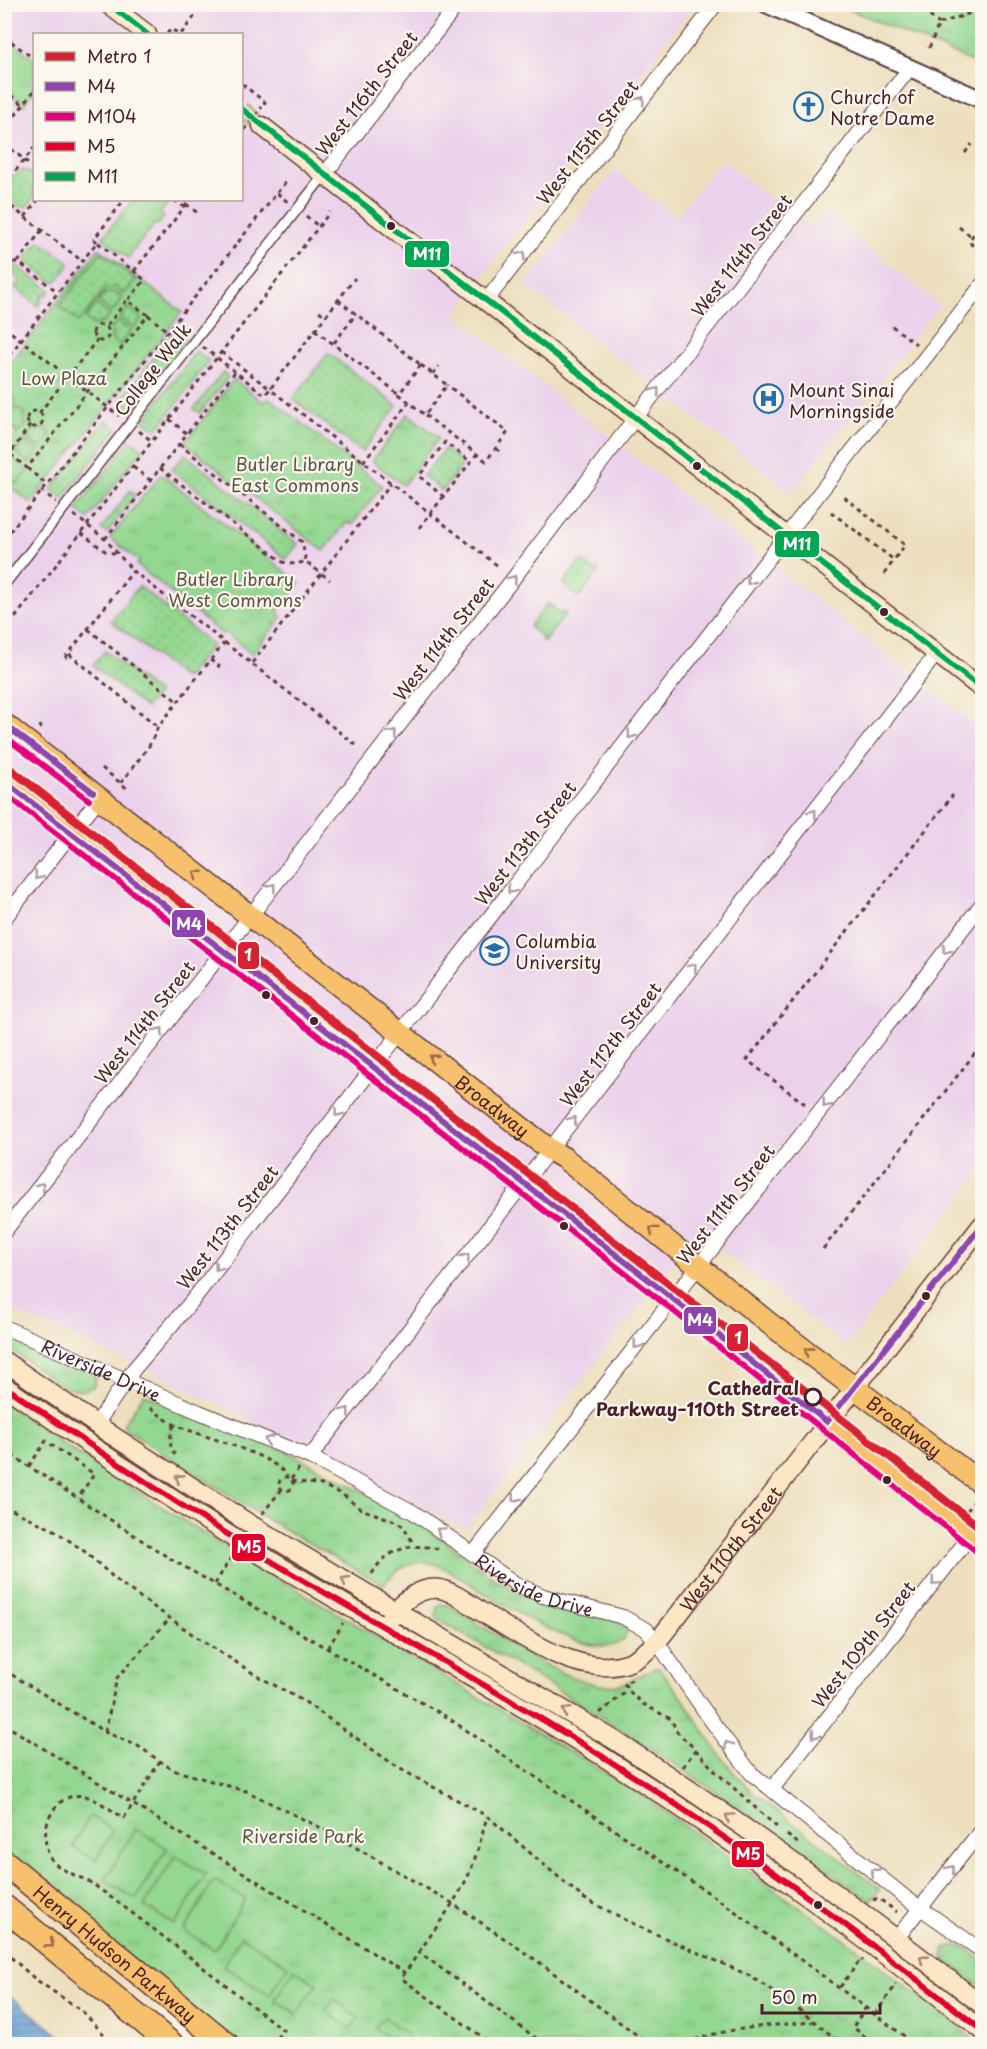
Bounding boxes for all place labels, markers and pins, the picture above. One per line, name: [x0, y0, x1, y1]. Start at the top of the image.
place label: Church of Notre Dame: [830, 83, 935, 131]
church icon: Church of Notre Dame: [793, 90, 825, 122]
unlabelled marker: [385, 220, 397, 232]
place label: Mount Sinai Morningside: [789, 376, 895, 424]
hospital icon: Mount Sinai Morningside: [752, 383, 784, 415]
unlabelled marker: [691, 460, 703, 472]
unlabelled marker: [878, 606, 890, 618]
place label: Columbia University: [515, 927, 601, 975]
school or university icon: Columbia University: [478, 934, 510, 966]
unlabelled marker: [260, 989, 272, 1001]
unlabelled marker: [308, 1015, 320, 1027]
unlabelled marker: [558, 1220, 570, 1232]
unlabelled marker: [920, 1290, 932, 1302]
place label: Cathedral Parkway–110th Street: [596, 1374, 799, 1422]
marker: Cathedral Parkway–110th Street: [804, 1388, 822, 1406]
unlabelled marker: [881, 1474, 893, 1486]
unlabelled marker: [812, 1899, 824, 1911]

